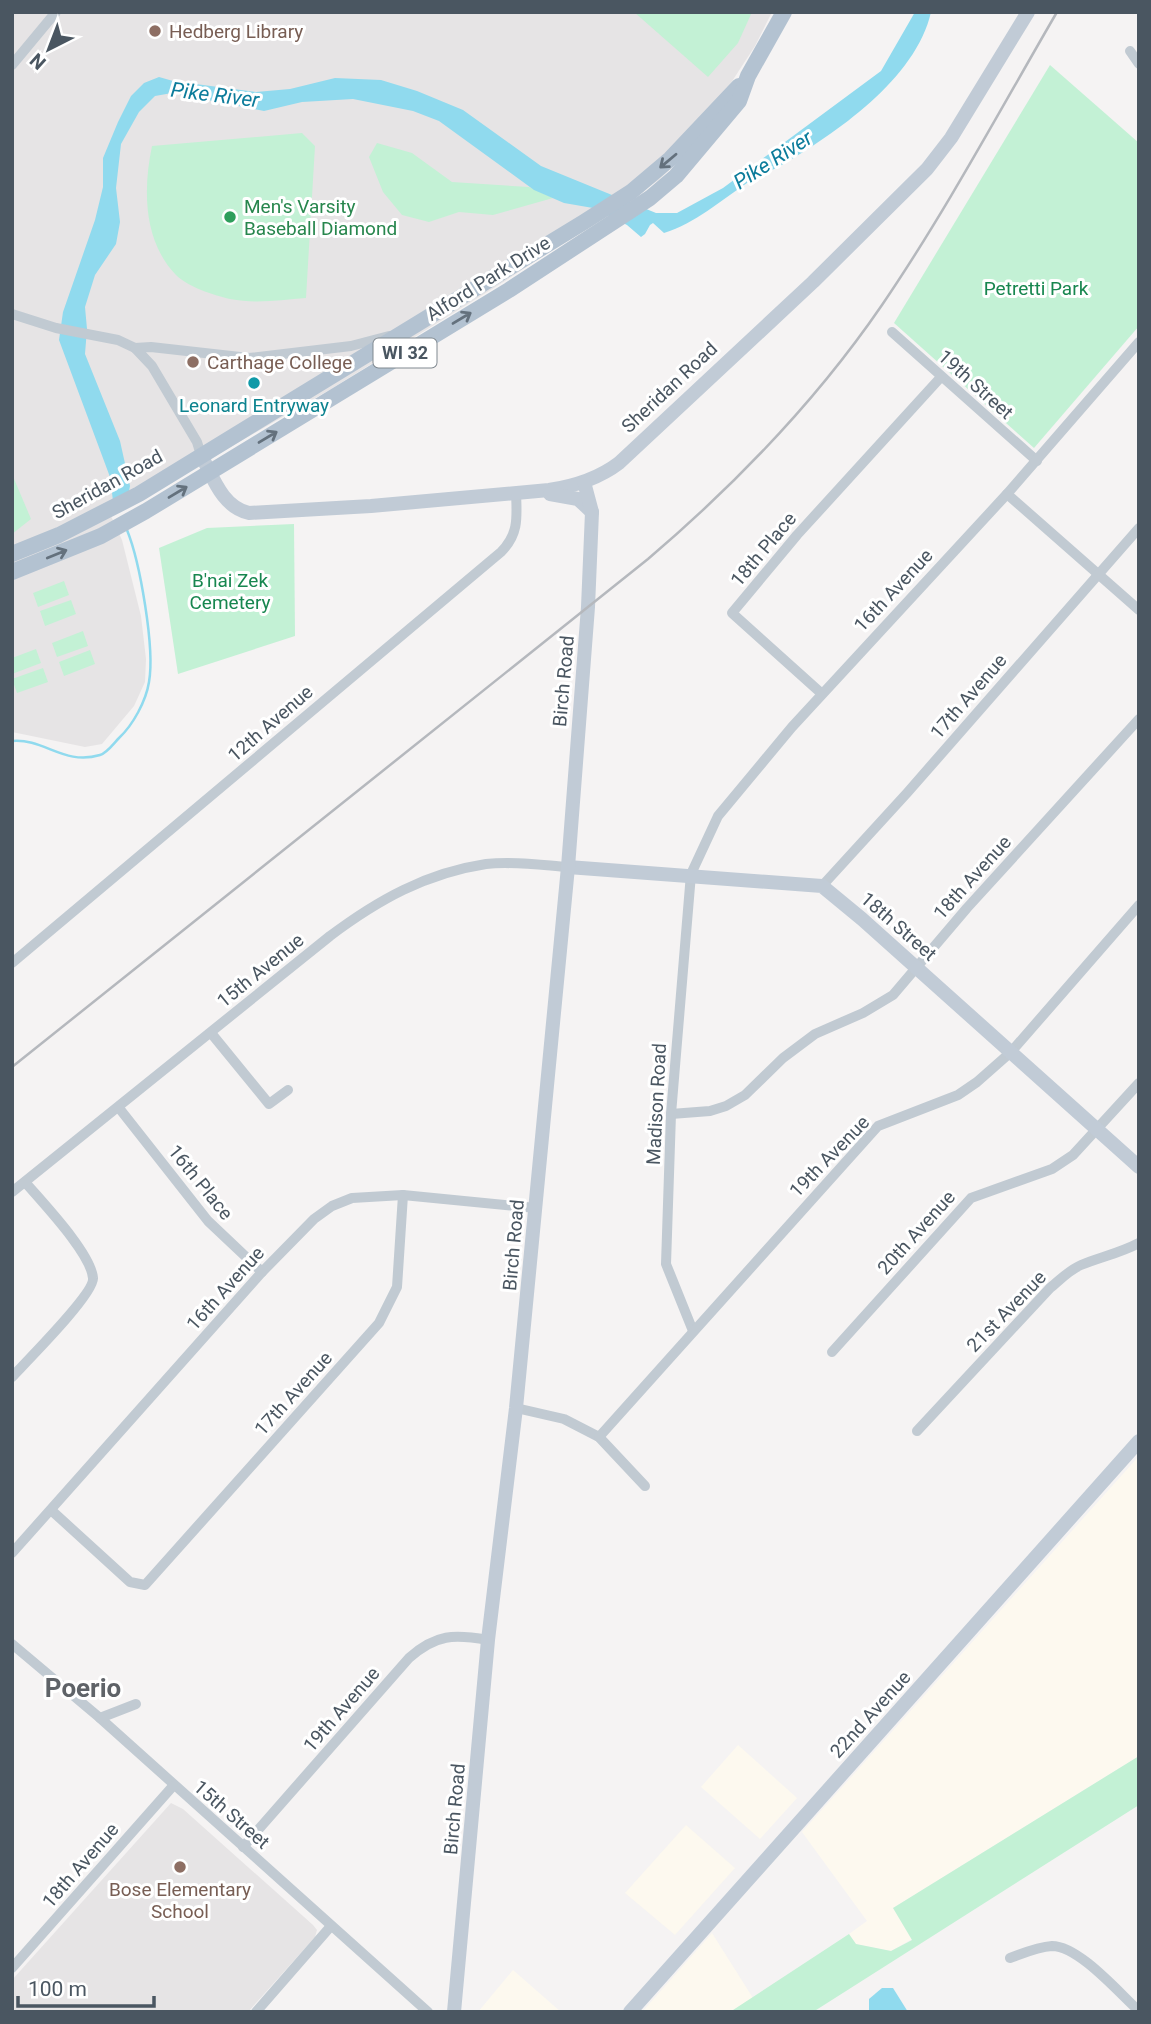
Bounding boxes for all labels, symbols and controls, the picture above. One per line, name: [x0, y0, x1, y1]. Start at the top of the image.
north arrow: [14, 14, 84, 84]
place label: Hedberg Library: [169, 20, 303, 43]
marker: Hedberg Library: [147, 23, 163, 39]
text: N: [25, 48, 51, 74]
water label: Pike River: [169, 78, 262, 112]
water label: Pike River: [729, 125, 818, 194]
one-way arrow: [659, 153, 677, 169]
place label: Men's Varsity Baseball Diamond: [244, 195, 397, 240]
marker: Men's Varsity Baseball Diamond: [222, 209, 238, 225]
street label: Alford Park Drive: [422, 231, 555, 326]
park label: Petretti Park: [984, 277, 1089, 300]
one-way arrow: [452, 311, 472, 325]
street label: Sheridan Road: [617, 337, 722, 438]
road number: WI 32: [374, 338, 436, 368]
street label: 19th Street: [933, 345, 1018, 424]
place label: Carthage College: [207, 351, 352, 374]
marker: Carthage College: [185, 354, 201, 370]
marker: Leonard Entryway: [246, 375, 262, 391]
place label: Leonard Entryway: [179, 394, 329, 417]
one-way arrow: [258, 430, 278, 444]
street label: Sheridan Road: [48, 445, 166, 524]
one-way arrow: [167, 485, 187, 499]
street label: 18th Place: [726, 508, 801, 591]
street label: 16th Avenue: [849, 544, 938, 637]
one-way arrow: [45, 546, 67, 559]
park label: B'nai Zek Cemetery: [189, 569, 271, 614]
street label: Birch Road: [548, 634, 579, 728]
street label: 17th Avenue: [925, 649, 1011, 743]
street label: 12th Avenue: [223, 680, 317, 766]
street label: 18th Avenue: [929, 831, 1016, 924]
street label: 18th Street: [856, 887, 941, 966]
street label: 15th Avenue: [212, 928, 308, 1012]
street label: Madison Road: [642, 1043, 671, 1165]
street label: 19th Avenue: [785, 1111, 874, 1202]
street label: 16th Place: [163, 1140, 238, 1224]
street label: 20th Avenue: [873, 1186, 960, 1279]
street label: Birch Road: [498, 1198, 529, 1292]
street label: 16th Avenue: [182, 1242, 269, 1335]
street label: 21st Avenue: [962, 1266, 1051, 1357]
street label: 17th Avenue: [250, 1347, 337, 1440]
street label: 19th Avenue: [298, 1662, 384, 1756]
street label: 22nd Avenue: [825, 1666, 916, 1763]
district label: Poerio: [45, 1673, 121, 1703]
street label: Birch Road: [439, 1762, 470, 1856]
street label: 15th Street: [189, 1775, 274, 1854]
street label: 18th Avenue: [37, 1818, 123, 1912]
marker: Bose Elementary School: [172, 1859, 188, 1875]
place label: Bose Elementary School: [109, 1878, 251, 1923]
scale bar: [18, 1965, 154, 2009]
text: 100 m: [28, 1977, 87, 2001]

